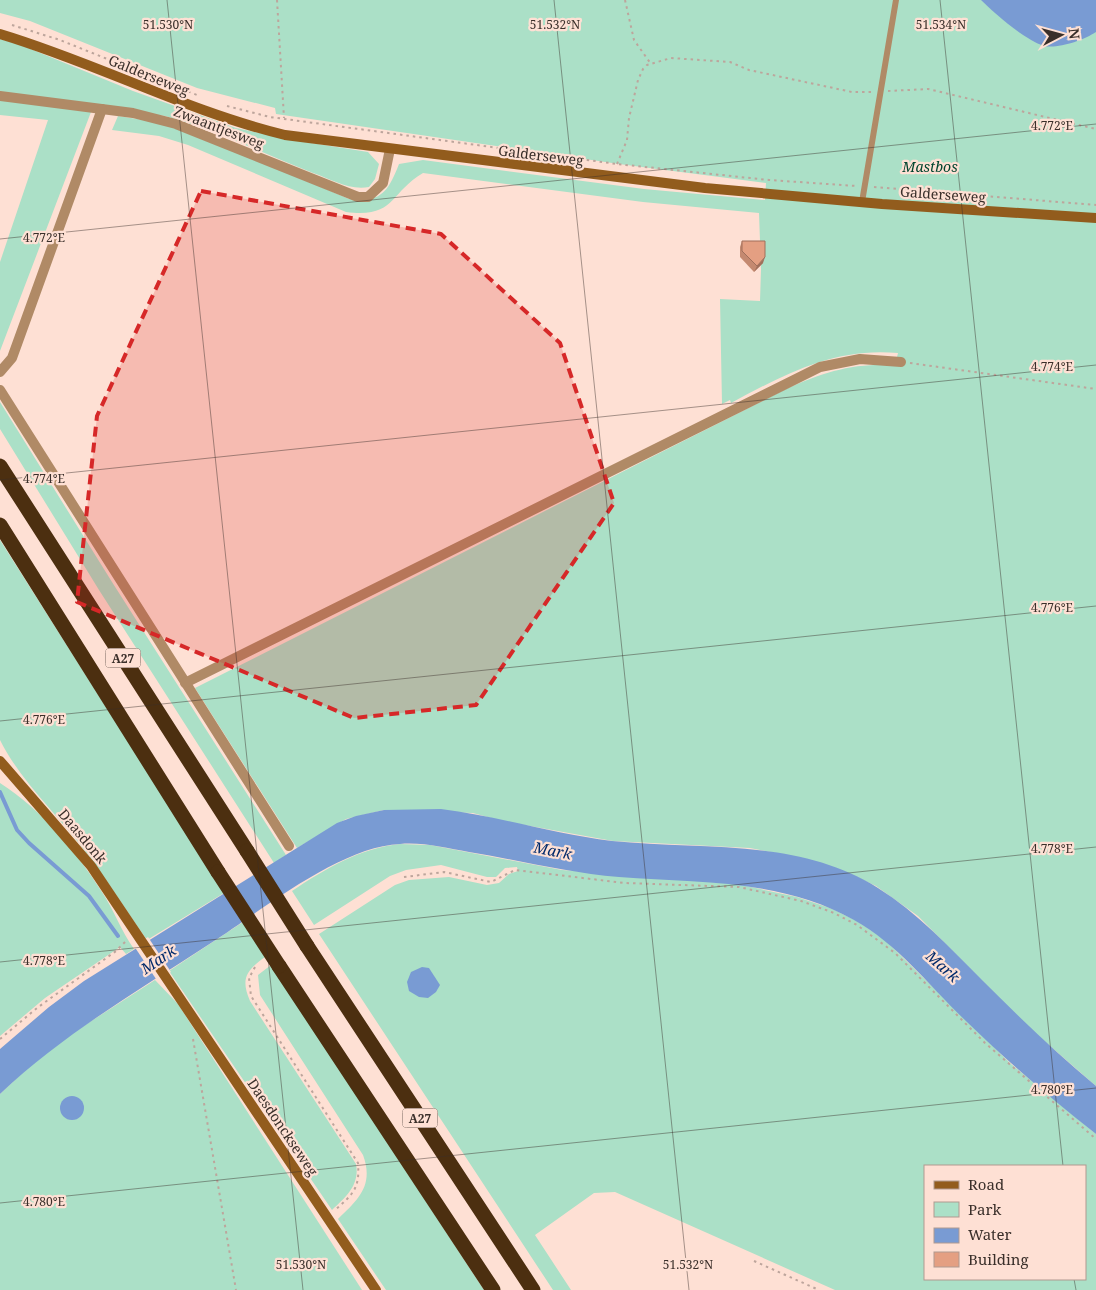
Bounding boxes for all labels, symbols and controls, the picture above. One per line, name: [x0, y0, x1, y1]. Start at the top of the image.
north arrow: [1036, 10, 1086, 60]
text: 51.530°N: [143, 16, 193, 33]
text: 51.532°N: [530, 16, 580, 33]
text: 51.534°N: [916, 16, 966, 33]
text: N: [1064, 27, 1084, 40]
street label: Galderseweg: [106, 50, 193, 100]
street label: Zwaantjesweg: [171, 101, 267, 153]
text: 4.772°E: [1031, 117, 1073, 134]
street label: Galderseweg: [497, 140, 585, 170]
park label: Mastbos: [901, 157, 958, 176]
street label: Galderseweg: [900, 182, 987, 207]
text: 4.772°E: [23, 229, 65, 246]
text: 4.774°E: [1031, 358, 1073, 375]
text: 4.774°E: [23, 470, 65, 487]
text: 4.776°E: [1031, 599, 1073, 616]
road number: A27: [106, 648, 140, 668]
text: 4.776°E: [23, 711, 65, 728]
street label: Daasdonk: [54, 805, 112, 868]
water label: Mark: [531, 836, 574, 864]
text: 4.778°E: [1031, 840, 1073, 857]
water label: Mark: [136, 940, 180, 979]
water label: Mark: [921, 945, 964, 987]
text: 4.778°E: [23, 952, 65, 969]
street label: Daesdonckseweg: [243, 1075, 323, 1180]
text: 4.780°E: [1031, 1081, 1073, 1098]
road number: A27: [402, 1108, 438, 1128]
legend: [924, 1165, 1086, 1280]
text: Road: [968, 1174, 1004, 1194]
text: 4.780°E: [23, 1193, 65, 1210]
text: Park: [968, 1199, 1002, 1219]
text: Water: [968, 1224, 1011, 1244]
text: Building: [968, 1249, 1029, 1269]
text: 51.530°N: [276, 1256, 326, 1273]
text: 51.532°N: [663, 1256, 713, 1273]

